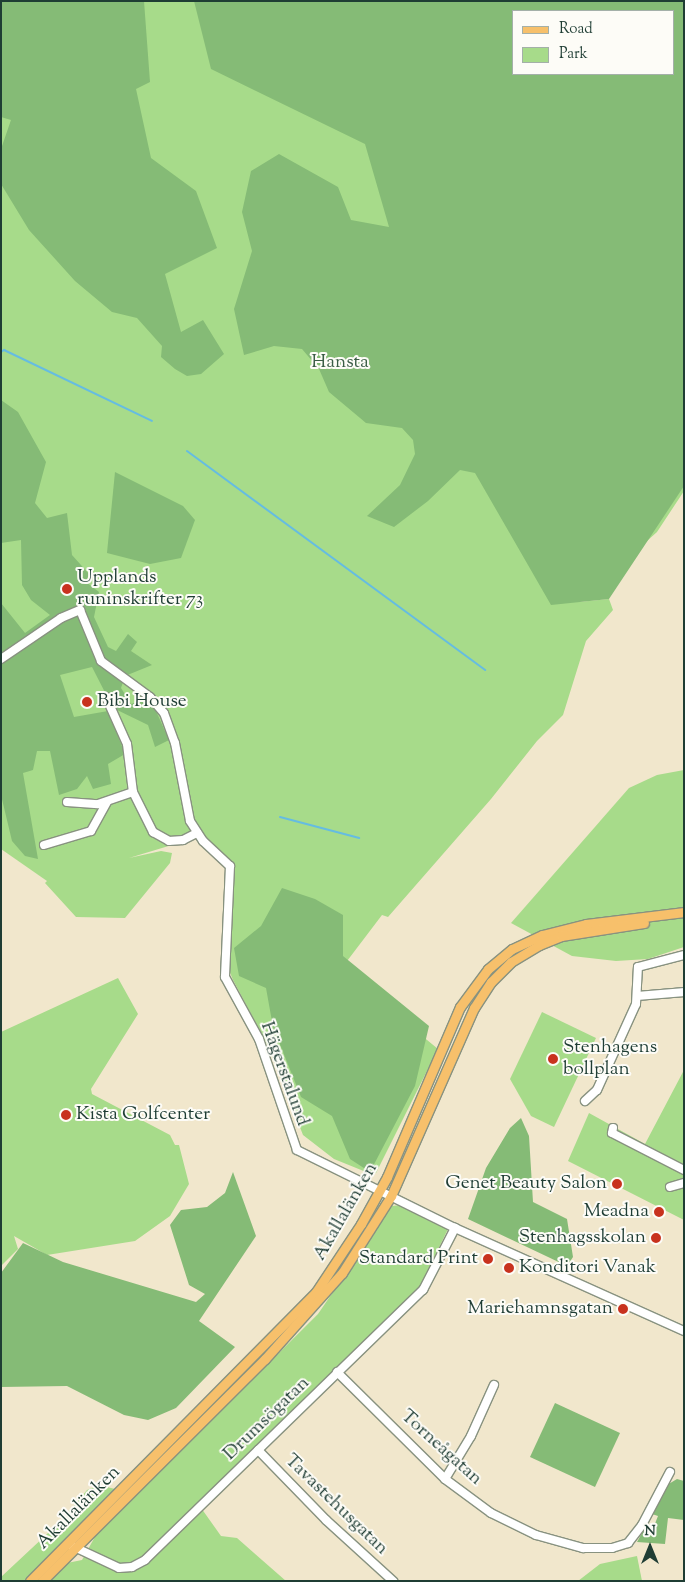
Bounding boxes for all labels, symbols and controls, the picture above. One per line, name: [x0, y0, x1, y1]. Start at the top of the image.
legend: [512, 10, 675, 75]
text: Road: [559, 19, 593, 40]
text: Park: [559, 44, 588, 65]
park label: Hansta: [311, 352, 369, 374]
place label: Upplands runinskrifter 73: [77, 567, 203, 611]
marker: Upplands runinskrifter 73: [61, 583, 73, 595]
place label: Bibi House: [97, 691, 187, 713]
marker: Bibi House: [81, 696, 93, 708]
street label: Hägerstalund: [255, 1019, 313, 1129]
place label: Stenhagens bollplan: [563, 1037, 657, 1081]
marker: Stenhagens bollplan: [547, 1053, 559, 1065]
place label: Kista Golfcenter: [76, 1104, 210, 1126]
marker: Kista Golfcenter: [60, 1109, 72, 1121]
street label: Akallalänken: [309, 1159, 383, 1265]
place label: Genet Beauty Salon: [445, 1173, 607, 1195]
marker: Genet Beauty Salon: [611, 1178, 623, 1190]
place label: Meadna: [584, 1201, 649, 1223]
marker: Meadna: [653, 1206, 665, 1218]
place label: Stenhagsskolan: [519, 1227, 646, 1249]
marker: Stenhagsskolan: [650, 1232, 662, 1244]
place label: Standard Print: [359, 1248, 478, 1270]
marker: Standard Print: [482, 1253, 494, 1265]
place label: Konditori Vanak: [519, 1257, 656, 1279]
marker: Konditori Vanak: [503, 1262, 515, 1274]
place label: Mariehamnsgatan: [467, 1298, 613, 1320]
marker: Mariehamnsgatan: [617, 1303, 629, 1315]
street label: Drumsögatan: [219, 1372, 315, 1466]
street label: Torneågatan: [396, 1405, 486, 1491]
street label: Tavastehusgatan: [279, 1450, 393, 1560]
street label: Akallalänken: [32, 1461, 126, 1555]
north arrow: [625, 1522, 675, 1572]
text: N: [644, 1522, 656, 1542]

